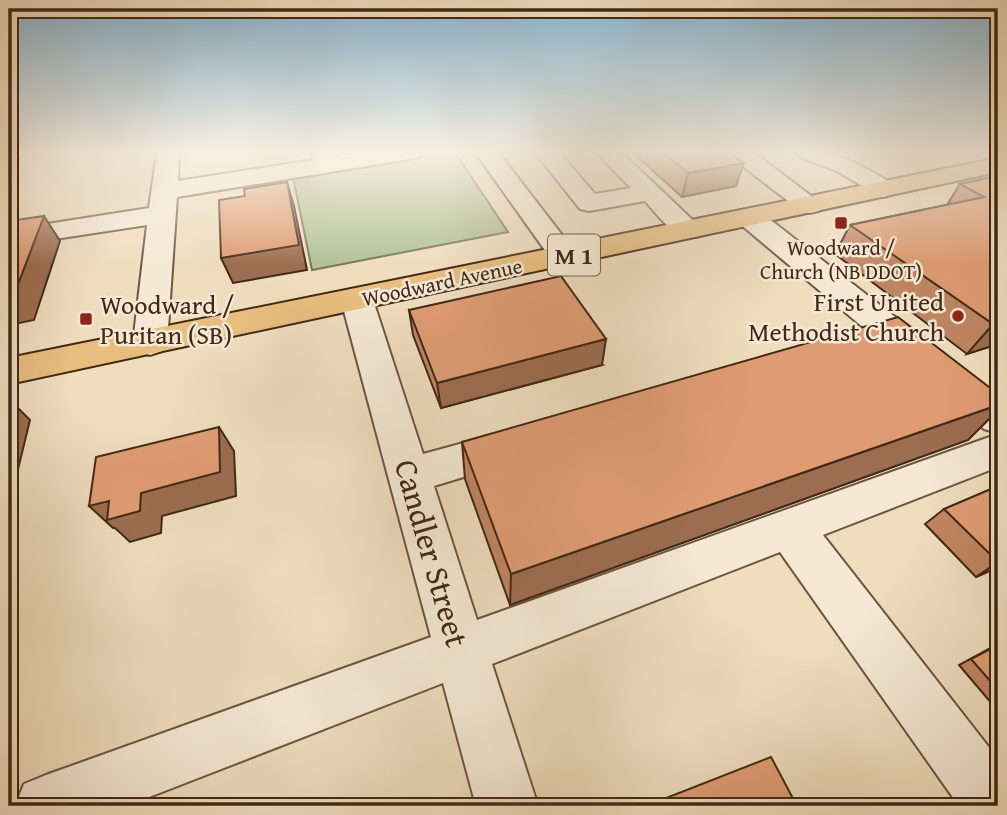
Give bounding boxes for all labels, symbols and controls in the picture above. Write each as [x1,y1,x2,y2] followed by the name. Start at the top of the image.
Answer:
[833,215,849,231] marker: Woodward / Church (NB DDOT)
[760,232,922,287] place label: Woodward / Church (NB DDOT)
[548,234,600,276] road number: M 1
[359,250,525,314] street label: Woodward Avenue
[748,282,944,351] place label: First United Methodist Church
[100,285,234,354] place label: Woodward / Puritan (SB)
[950,308,966,324] marker: First United Methodist Church
[78,311,94,327] marker: Woodward / Puritan (SB)
[383,454,481,652] street label: Candler Street

